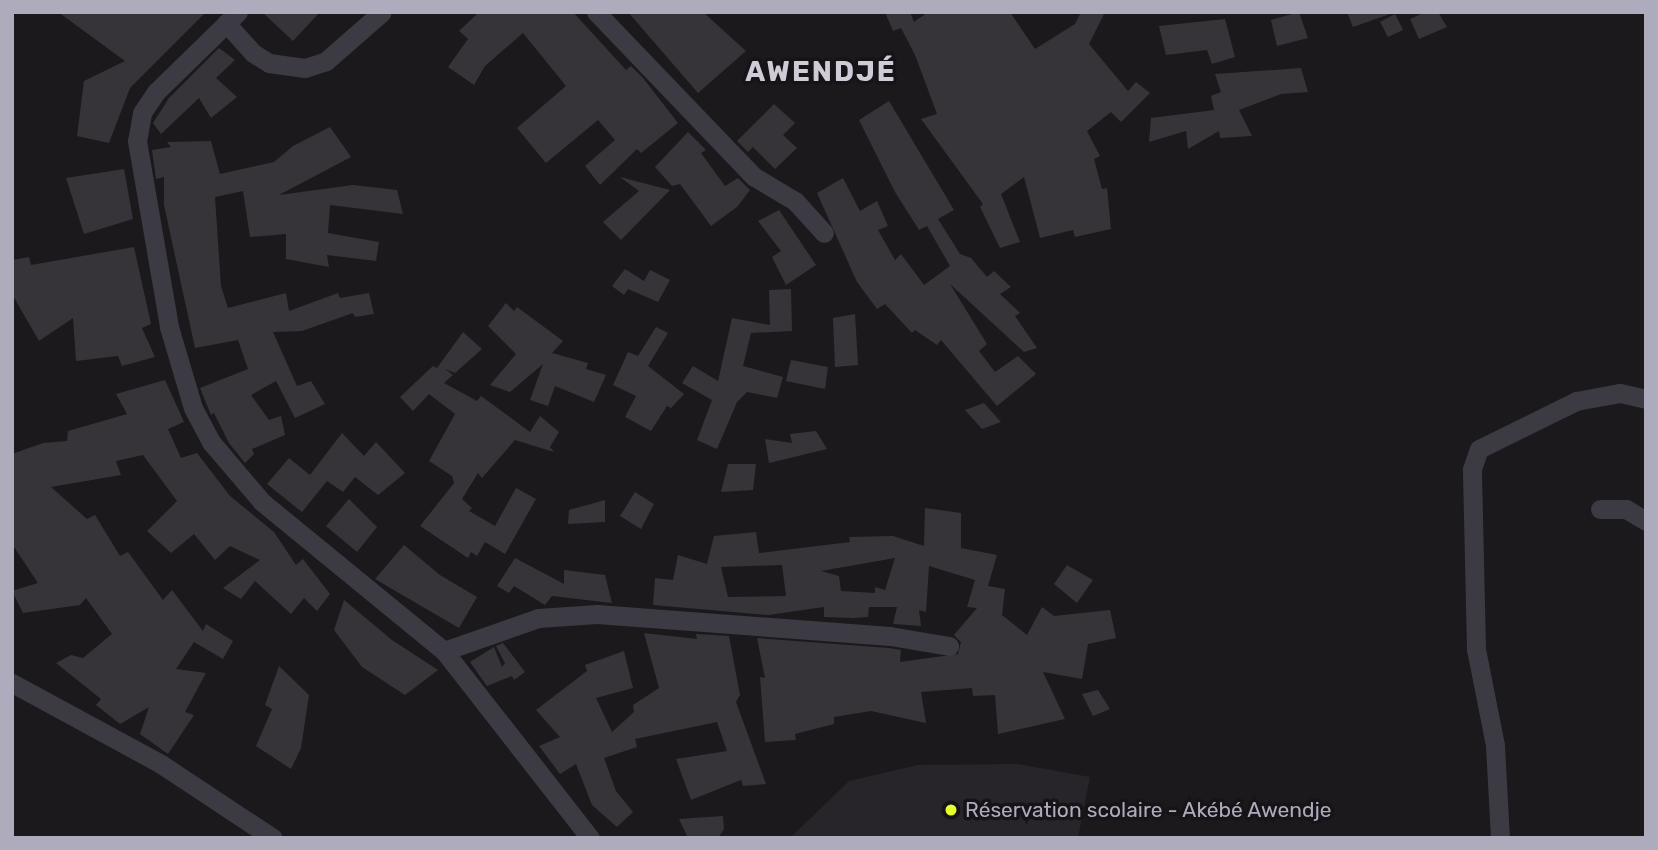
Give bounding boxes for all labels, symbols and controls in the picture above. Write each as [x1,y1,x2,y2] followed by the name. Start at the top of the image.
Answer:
[746,55,896,89] district label: AWENDJÉ
[965,797,1333,823] place label: Réservation scolaire - Akébé Awendje
[943,802,959,818] marker: Réservation scolaire - Akébé Awendje

